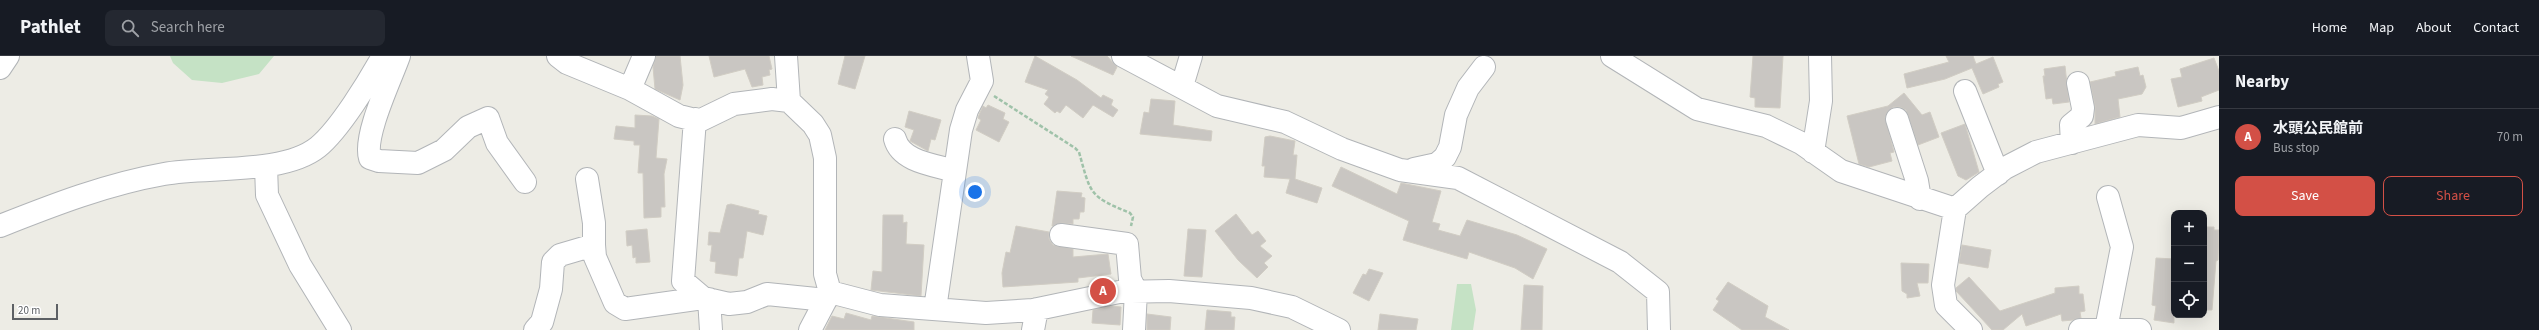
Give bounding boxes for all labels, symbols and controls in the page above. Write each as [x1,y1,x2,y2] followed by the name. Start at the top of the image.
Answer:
[105,10,385,46] search box
[20,14,81,41] text: Pathlet
[119,17,141,39] icon: search
[151,17,225,38] text: Search here
[2312,18,2347,38] text: Home
[2369,18,2394,38] text: Map
[2416,18,2451,38] text: About
[2473,18,2519,38] text: Contact
[2235,70,2289,94] text: Nearby
[2273,118,2363,139] text: 水頭公民館前
[2244,128,2252,146] text: A
[2497,128,2523,146] text: 70 m
[2273,139,2319,157] text: Bus stop
[2235,176,2375,216] button: Save
[2383,176,2523,216] button: Share
[965,182,985,202] your location
[2171,210,2207,318] map controls
[2171,210,2207,246] button: +
[2171,246,2207,282] button: −
[1090,276,1116,306] pin: A
[2171,282,2207,318] button: locate
[12,302,58,321] scale bar
[18,303,40,318] text: 20 m

